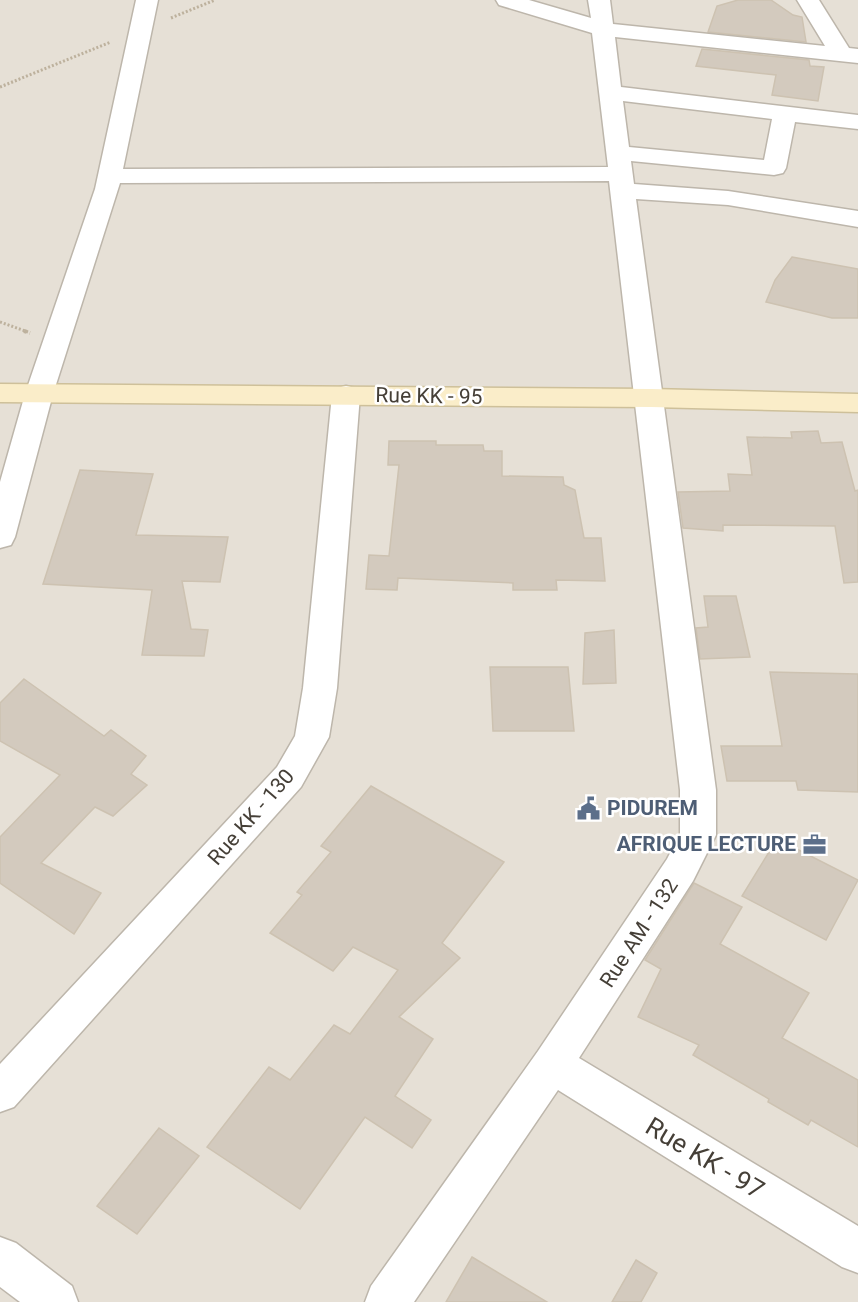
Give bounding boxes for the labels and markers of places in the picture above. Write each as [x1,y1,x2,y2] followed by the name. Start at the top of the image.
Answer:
[576,795,602,821] public building icon: PIDUREM
[607,796,698,820] place label: PIDUREM
[801,831,827,857] office icon: AFRIQUE LECTURE
[617,832,796,856] place label: AFRIQUE LECTURE

